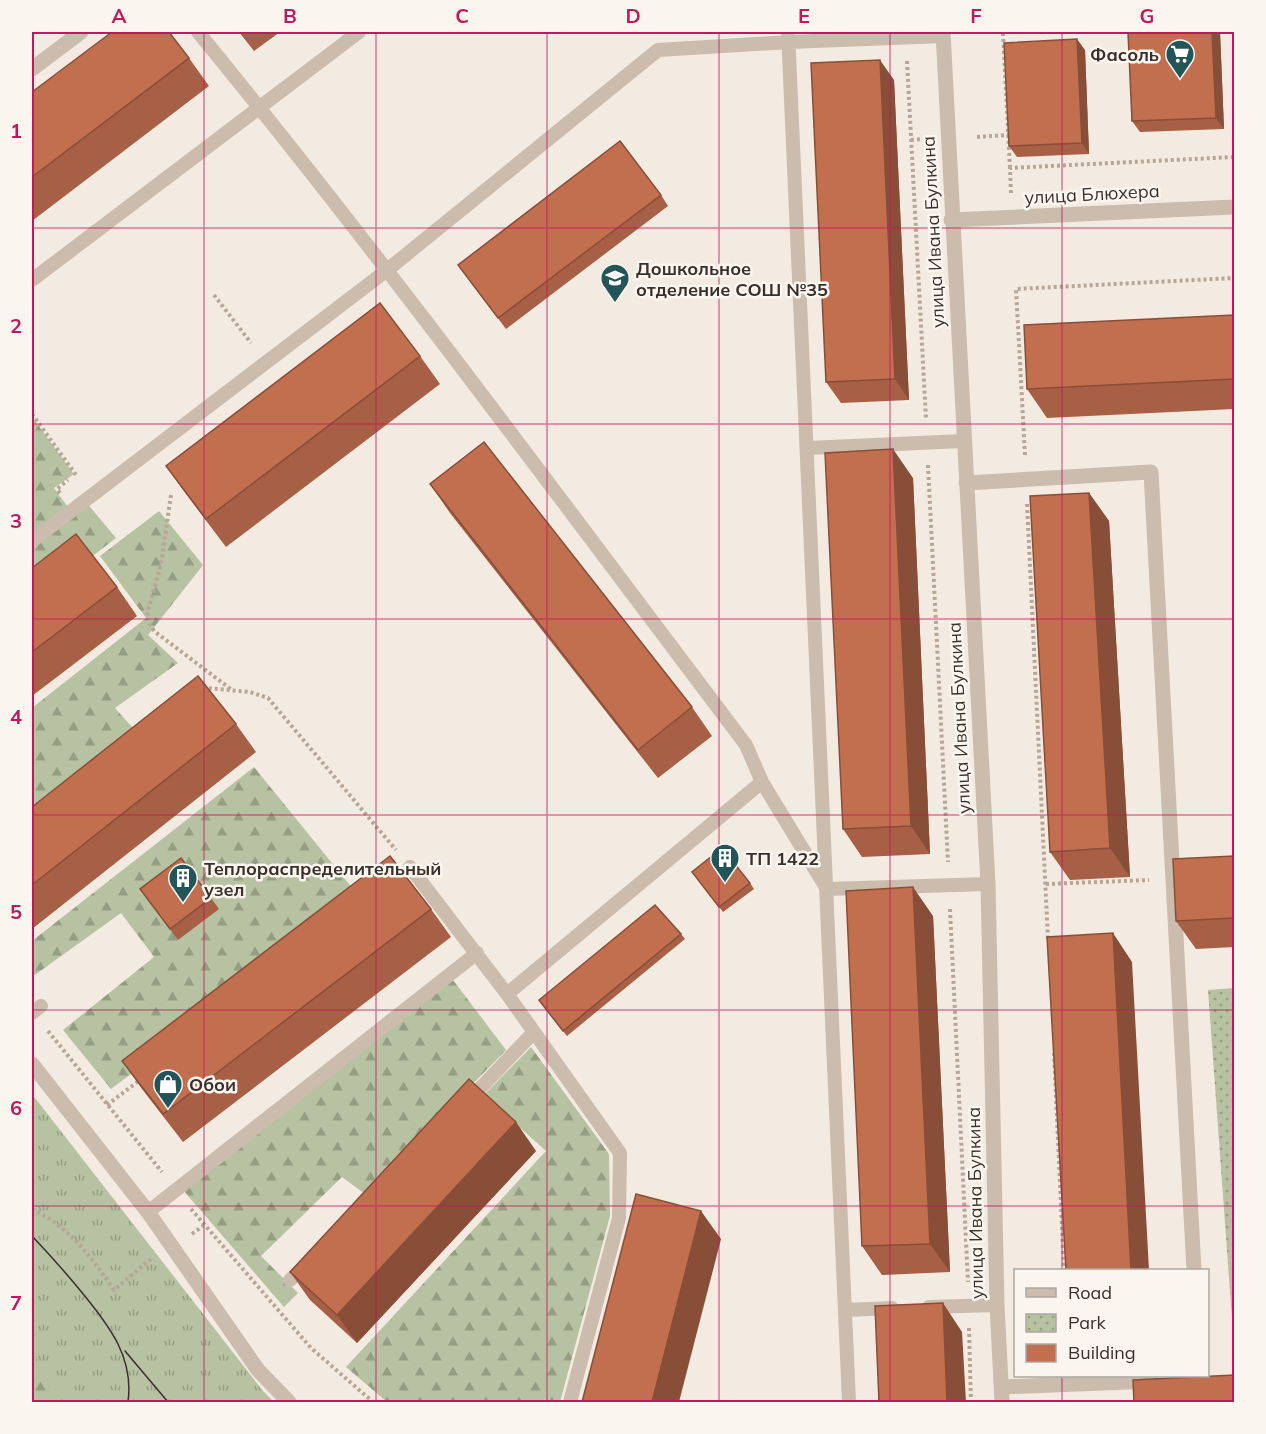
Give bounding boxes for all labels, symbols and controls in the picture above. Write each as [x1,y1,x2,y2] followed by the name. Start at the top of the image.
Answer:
[112,3,127,28] text: A
[283,3,297,28] text: B
[455,3,469,28] text: C
[625,3,641,28] text: D
[798,3,810,28] text: E
[970,3,982,28] text: F
[1140,3,1154,28] text: G
[1164,38,1196,80] supermarket icon: Фасоль
[1090,43,1159,66] place label: Фасоль
[10,118,22,143] text: 1
[916,135,950,329] street label: улица Ивана Булкина
[1024,179,1160,209] street label: улица Блюхера
[636,257,828,301] place label: Дошкольное отделение СОШ №35
[599,262,631,304] school or university icon: Дошкольное отделение СОШ №35
[10,313,22,338] text: 2
[10,508,22,533] text: 3
[942,621,976,815] street label: улица Ивана Булкина
[10,704,22,729] text: 4
[709,842,741,884] building icon: ТП 1422
[746,847,819,870] place label: ТП 1422
[204,857,441,901] place label: Теплораспределительный узел
[167,862,199,904] building icon: Теплораспределительный узел
[10,899,22,924] text: 5
[152,1068,184,1110] shop icon: Обои
[189,1073,236,1096] place label: Обои
[10,1095,22,1120] text: 6
[962,1107,988,1299] street label: улица Ивана Булкина
[1014,1269,1209,1377] legend
[1068,1281,1112,1304] text: Road
[10,1290,22,1315] text: 7
[1068,1311,1107,1334] text: Park
[1068,1341,1136,1364] text: Building

